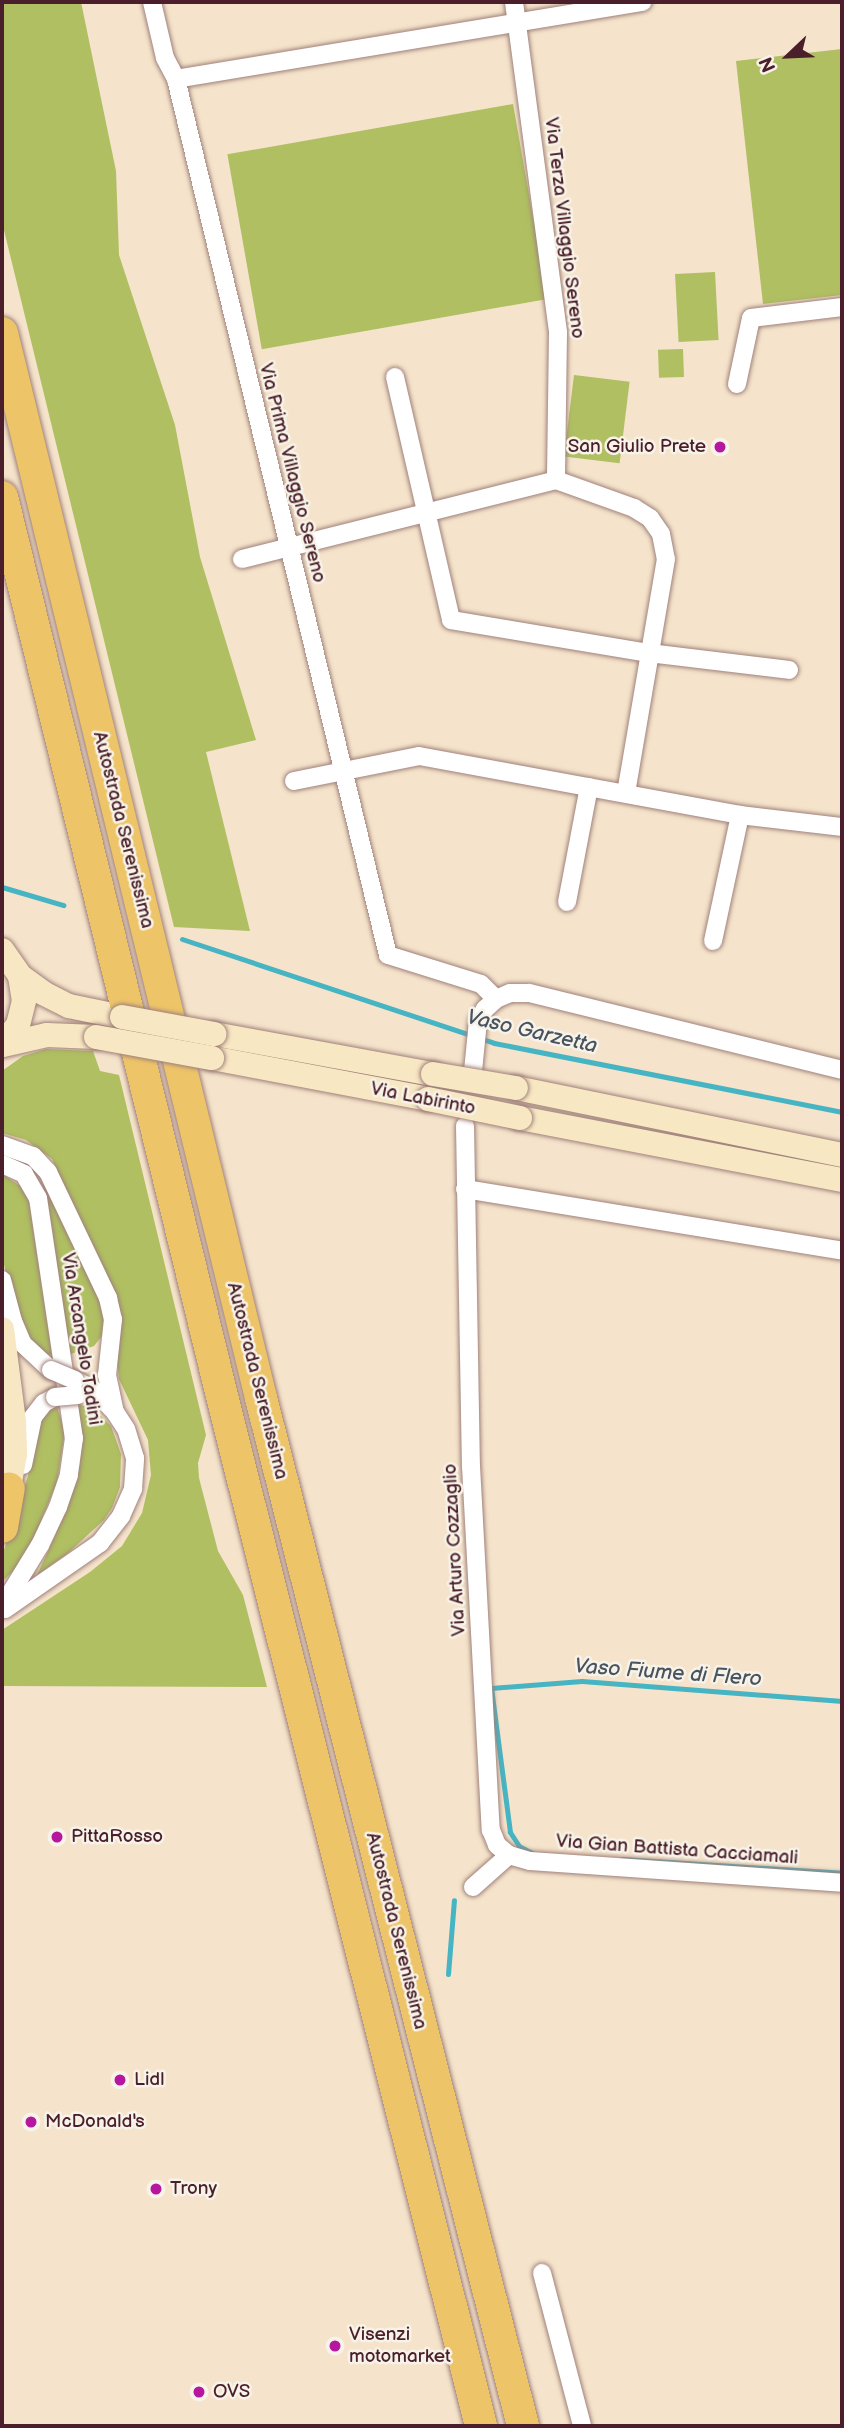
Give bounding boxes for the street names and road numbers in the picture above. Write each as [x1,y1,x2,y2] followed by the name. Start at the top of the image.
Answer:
[539,115,589,341] street label: Via Terza Villaggio Sereno
[254,360,330,586] street label: Via Prima Villaggio Sereno
[87,729,159,931] street label: Autostrada Serenissima
[369,1078,477,1120] street label: Via Labirinto
[56,1251,106,1427] street label: Via Arcangelo Tadini
[221,1280,293,1482] street label: Autostrada Serenissima
[439,1463,471,1637] street label: Via Arturo Cozzaglio
[360,1830,432,2032] street label: Autostrada Serenissima
[555,1830,799,1870] street label: Via Gian Battista Cacciamali

